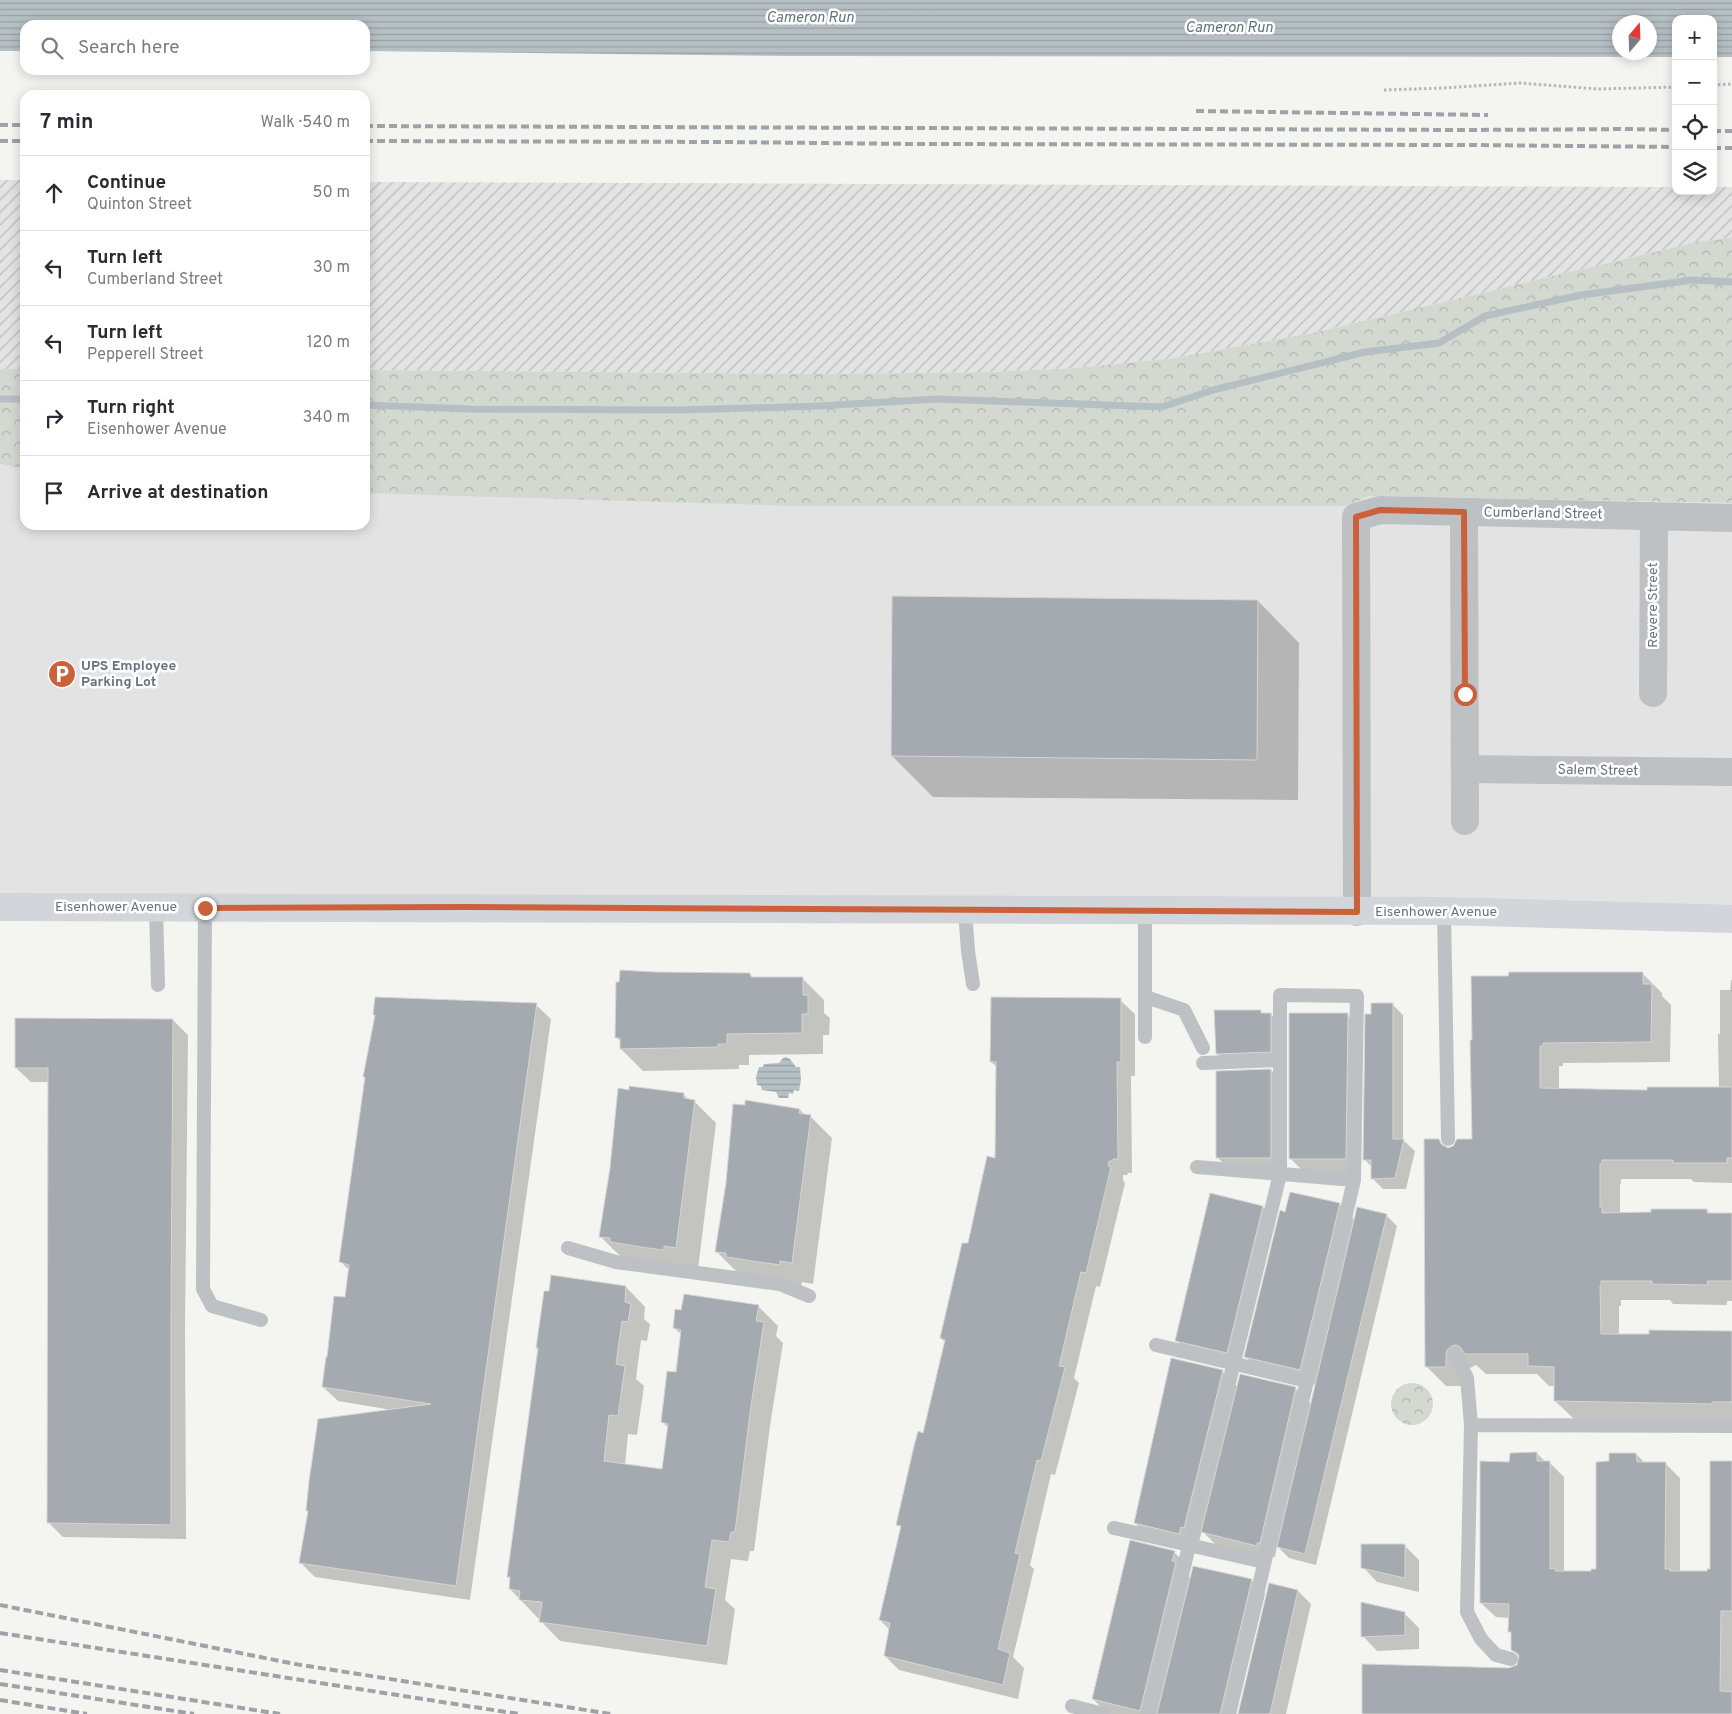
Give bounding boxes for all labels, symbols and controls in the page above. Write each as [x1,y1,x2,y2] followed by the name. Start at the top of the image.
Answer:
[766,9,854,28] water label: Cameron Run
[1612,15,1657,60] north arrow
[1672,15,1717,195] map controls
[1672,15,1717,60] button: +
[1185,19,1273,38] water label: Cameron Run
[20,20,370,75] search box
[38,34,66,62] icon: search
[78,36,180,60] text: Search here
[1672,60,1717,105] button: −
[1672,105,1717,150] button: locate
[40,109,93,136] text: 7 min
[261,113,350,133] text: Walk · 540 m
[1672,150,1717,195] button: layers
[87,171,166,195] text: Continue
[40,179,68,207] icon: ahead
[313,183,350,203] text: 50 m
[87,195,192,215] text: Quinton Street
[87,246,163,270] text: Turn left
[40,254,68,282] icon: left
[313,258,350,278] text: 30 m
[87,270,223,290] text: Cumberland Street
[87,321,163,345] text: Turn left
[40,329,68,357] icon: left
[307,333,350,353] text: 120 m
[87,345,204,365] text: Pepperell Street
[87,396,175,420] text: Turn right
[40,404,68,432] icon: right
[303,408,350,428] text: 340 m
[87,420,227,440] text: Eisenhower Avenue
[40,479,68,507] icon: arrive
[87,481,268,505] text: Arrive at destination
[1483,504,1603,524] street label: Cumberland Street
[1645,562,1662,648] street label: Revere Street
[81,658,176,691] place label: UPS Employee Parking Lot
[47,659,77,689] parking icon: UPS Employee Parking Lot
[1454,683,1477,706] route start
[1557,762,1639,780] street label: Salem Street
[194,897,217,920] route end
[55,899,177,916] street label: Eisenhower Avenue
[1375,904,1497,921] street label: Eisenhower Avenue

